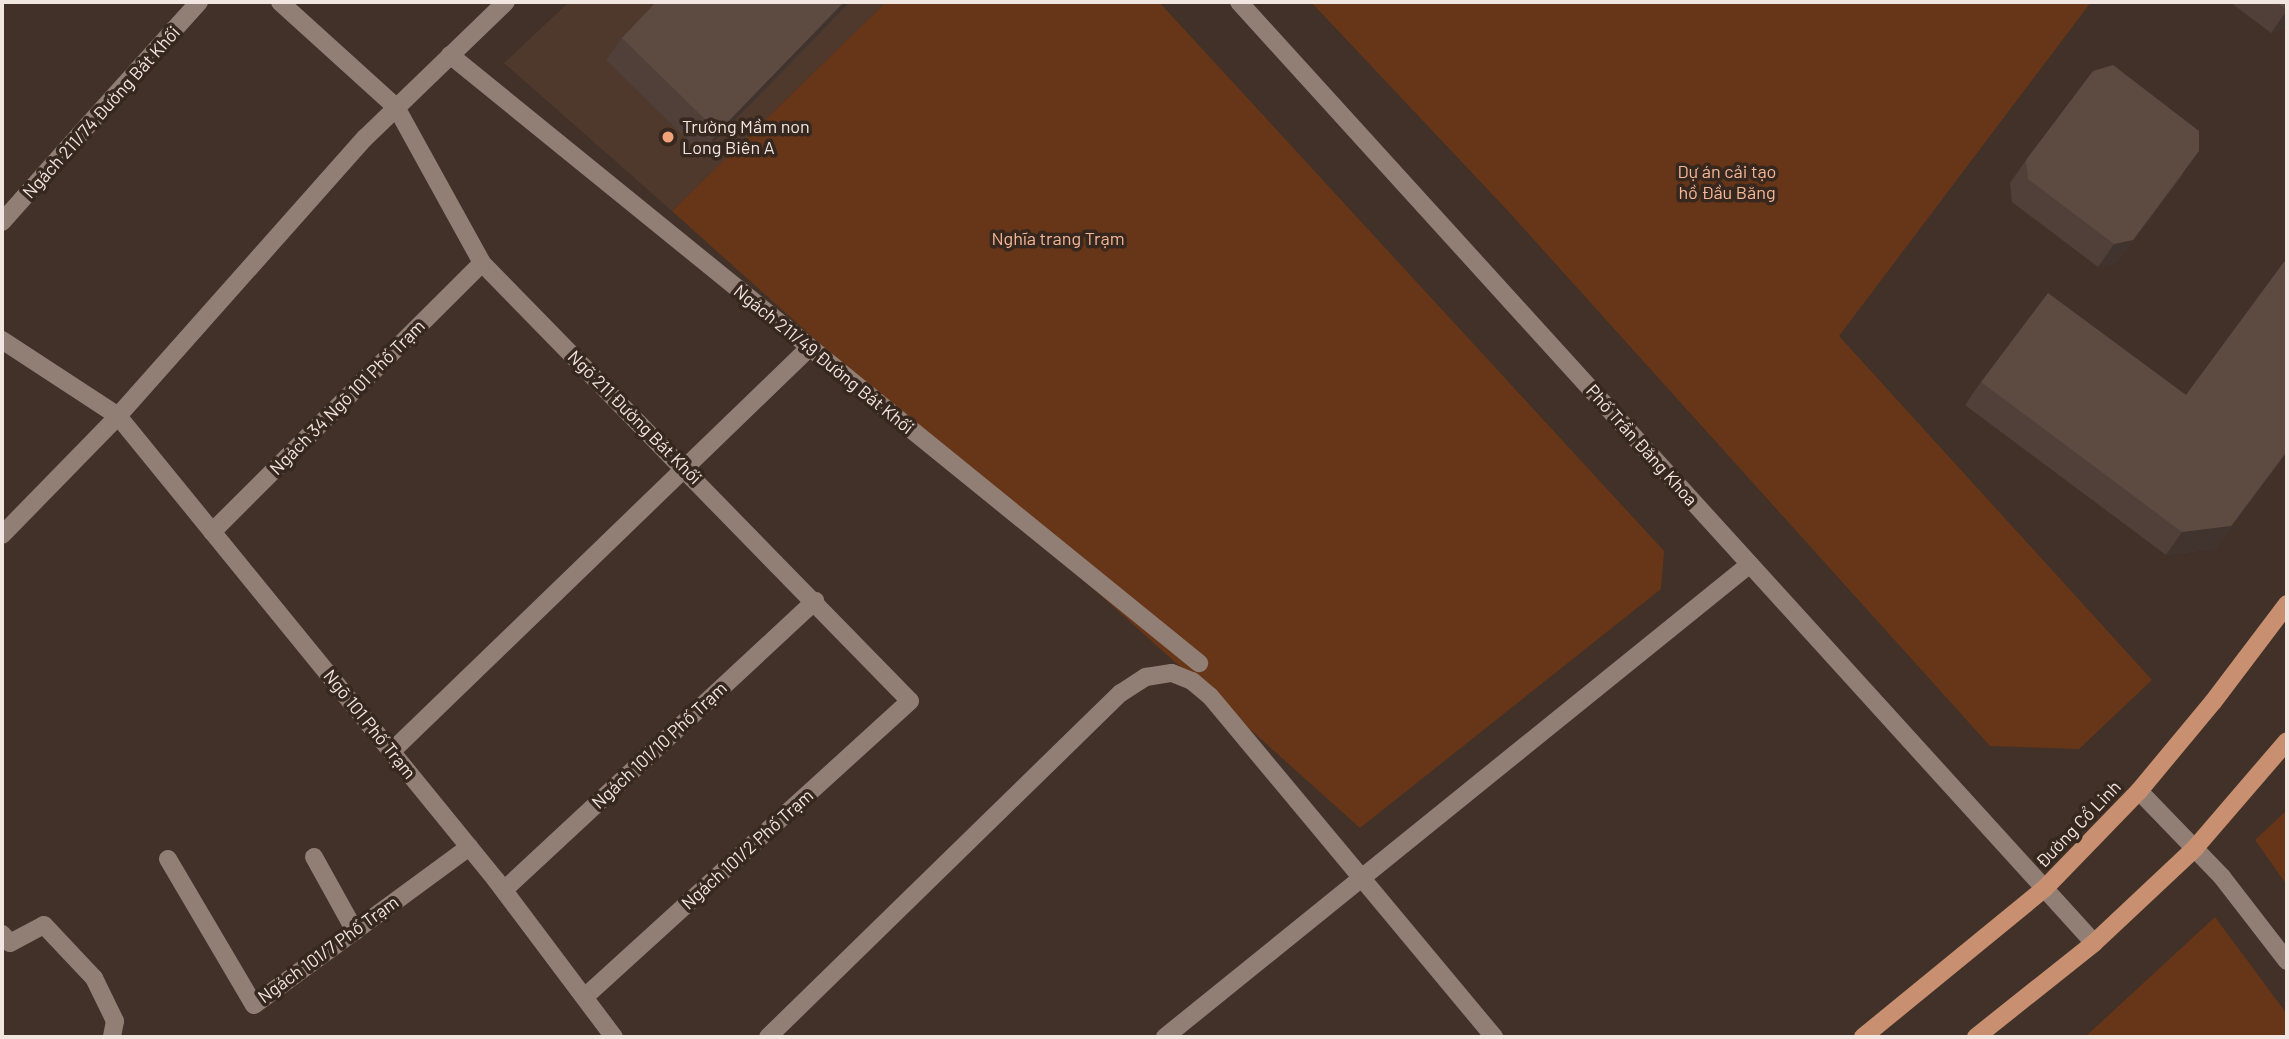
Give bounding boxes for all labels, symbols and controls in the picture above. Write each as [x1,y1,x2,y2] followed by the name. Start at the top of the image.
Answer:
[18,21,184,203] street label: Ngách 211/74 Đường Bát Khối
[682,116,810,158] place label: Trường Mầm non Long Biên A
[660,129,676,145] marker: Trường Mầm non Long Biên A
[1678,161,1776,204] park label: Dự án cải tạo hồ Đầu Băng
[991,227,1125,249] park label: Nghĩa trang Trạm
[730,280,918,438] street label: Ngách 211/49 Đường Bát Khối
[265,315,429,479] street label: Ngách 34 Ngõ 101 Phố Trạm
[564,346,706,488] street label: Ngõ 211 Đường Bát Khối
[1582,380,1702,510] street label: Phố Trần Đăng Khoa
[319,665,421,783] street label: Ngõ 101 Phố Trạm
[587,677,731,813] street label: Ngách 101/10 Phố Trạm
[2031,776,2125,872] street label: Đường Cổ Linh
[677,784,817,914] street label: Ngách 101/2 Phố Trạm
[254,891,402,1007] street label: Ngách 101/7 Phố Trạm

